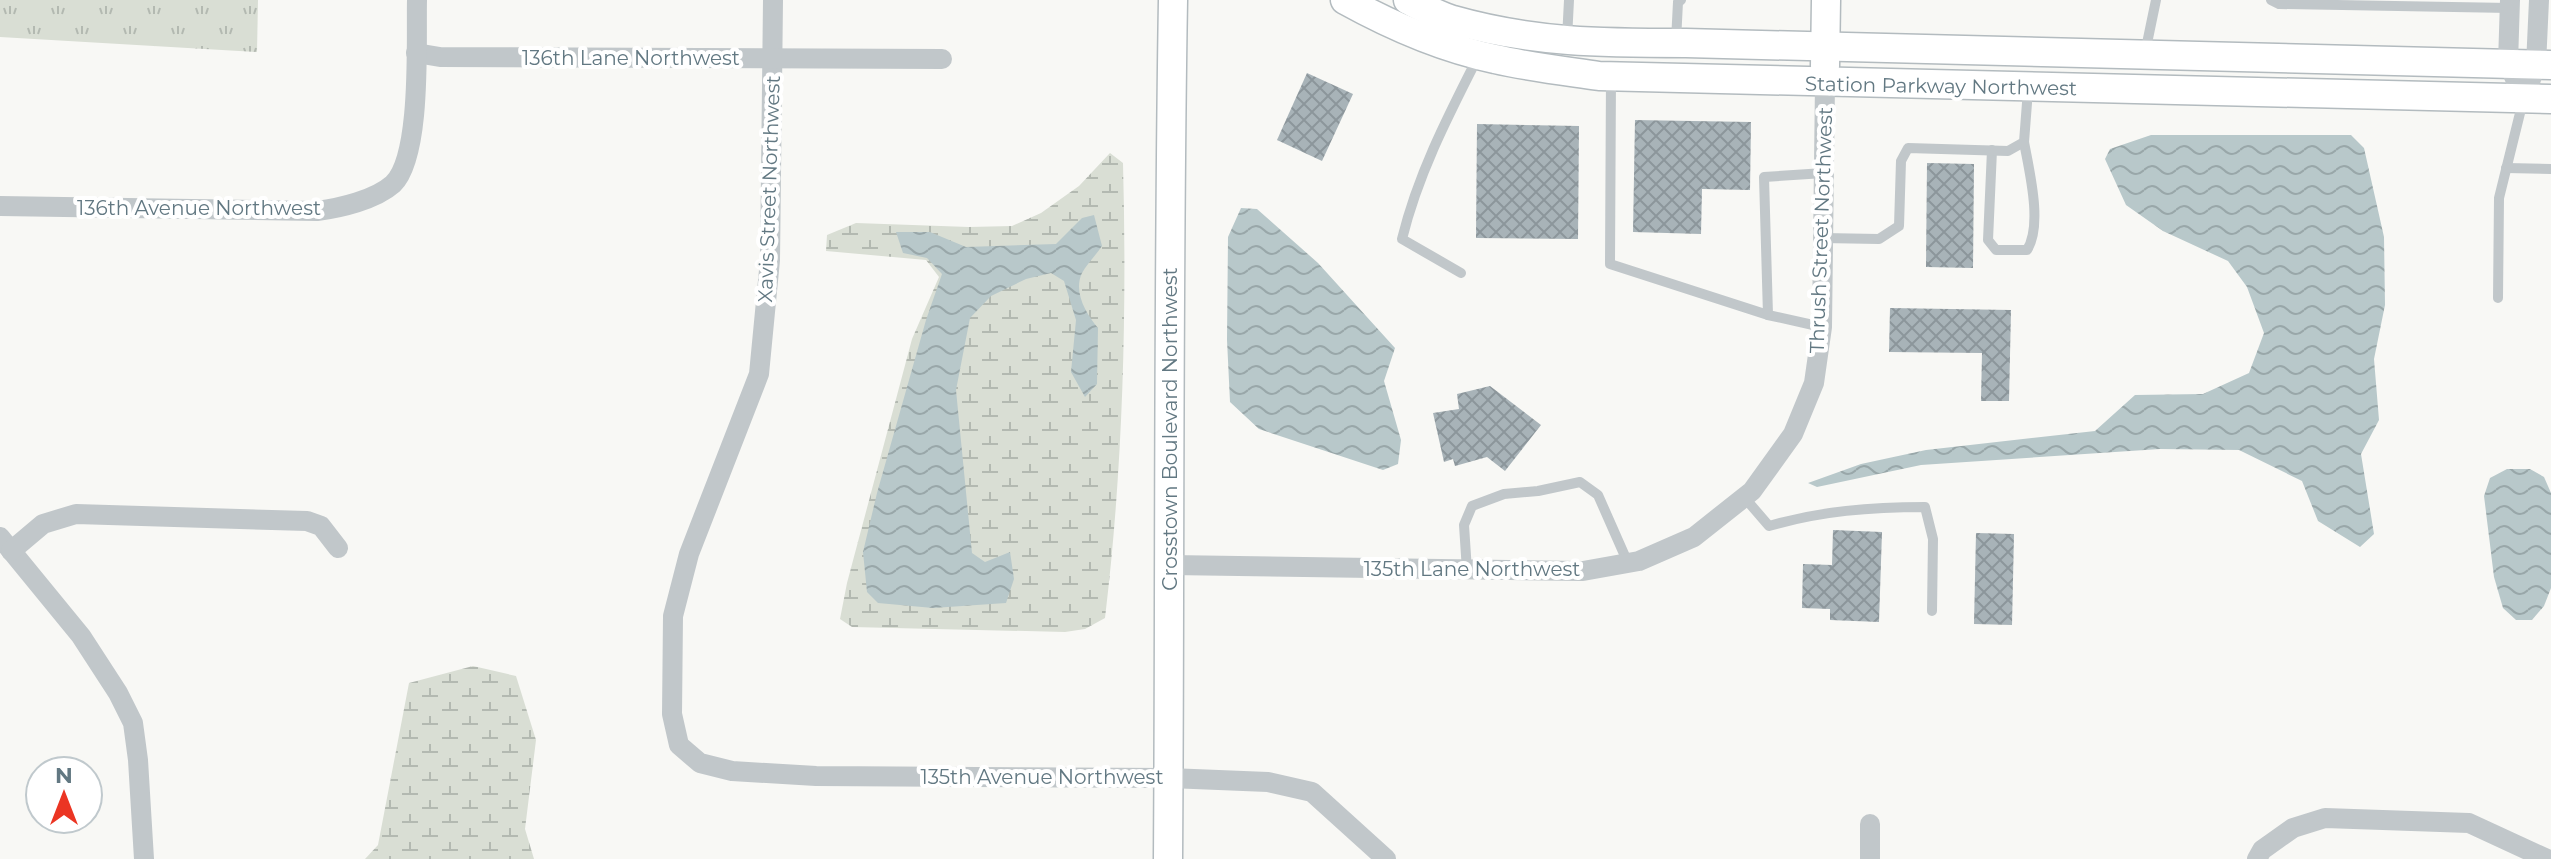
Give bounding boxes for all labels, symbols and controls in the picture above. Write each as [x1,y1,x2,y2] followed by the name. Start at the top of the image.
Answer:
[522,46,740,70] street label: 136th Lane Northwest
[1805,72,2077,100] street label: Station Parkway Northwest
[753,75,785,303] street label: Xavis Street Northwest
[1805,106,1837,354] street label: Thrush Street Northwest
[77,196,321,220] street label: 136th Avenue Northwest
[1158,267,1182,591] street label: Crosstown Boulevard Northwest
[1364,557,1580,581] street label: 135th Lane Northwest
[24,755,104,835] north arrow
[55,762,73,789] text: N
[920,765,1164,789] street label: 135th Avenue Northwest

